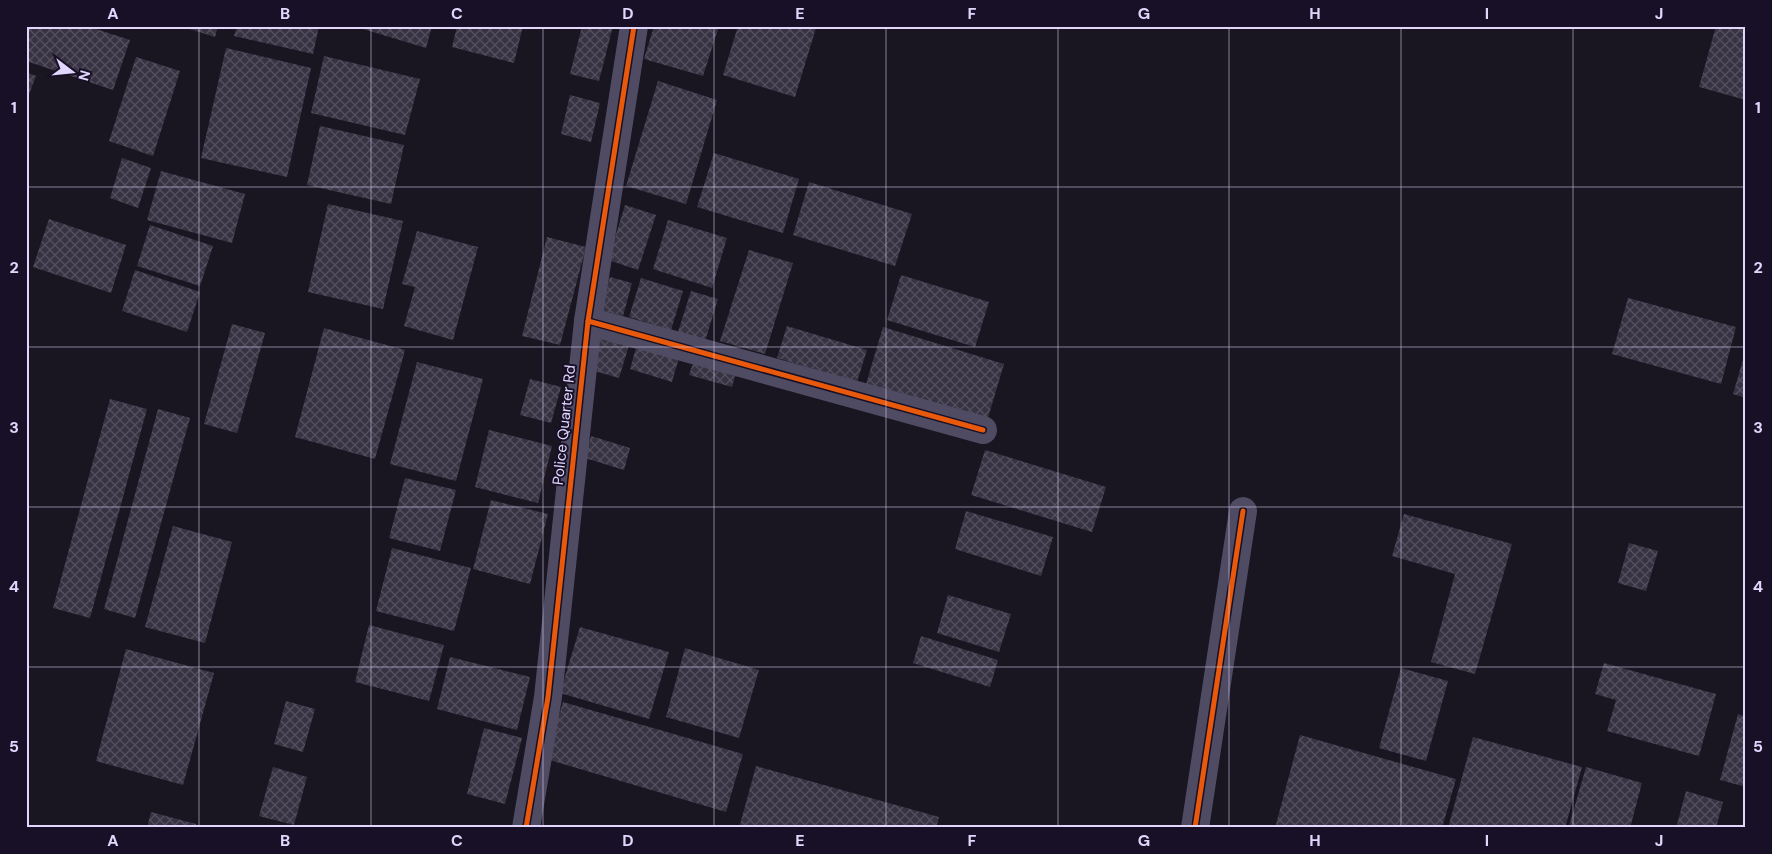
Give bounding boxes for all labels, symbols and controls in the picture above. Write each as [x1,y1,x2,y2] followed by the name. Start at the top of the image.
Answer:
[107,3,119,24] text: A
[280,3,290,24] text: B
[451,3,463,24] text: C
[622,3,634,24] text: D
[795,3,805,24] text: E
[968,3,977,24] text: F
[1138,3,1150,24] text: G
[1309,3,1321,24] text: H
[1485,3,1489,24] text: I
[1655,3,1663,24] text: J
[48,48,98,98] north arrow
[74,68,95,83] text: N
[11,97,17,118] text: 1
[1755,97,1761,118] text: 1
[9,257,19,278] text: 2
[1753,257,1763,278] text: 2
[548,364,580,486] street label: Police Quarter Rd
[9,417,19,438] text: 3
[1753,417,1763,438] text: 3
[9,576,19,597] text: 4
[1753,576,1763,597] text: 4
[9,736,19,757] text: 5
[1753,736,1763,757] text: 5
[107,830,119,851] text: A
[280,830,290,851] text: B
[451,830,463,851] text: C
[622,830,634,851] text: D
[795,830,805,851] text: E
[968,830,977,851] text: F
[1138,830,1150,851] text: G
[1309,830,1321,851] text: H
[1485,830,1489,851] text: I
[1655,830,1663,851] text: J

